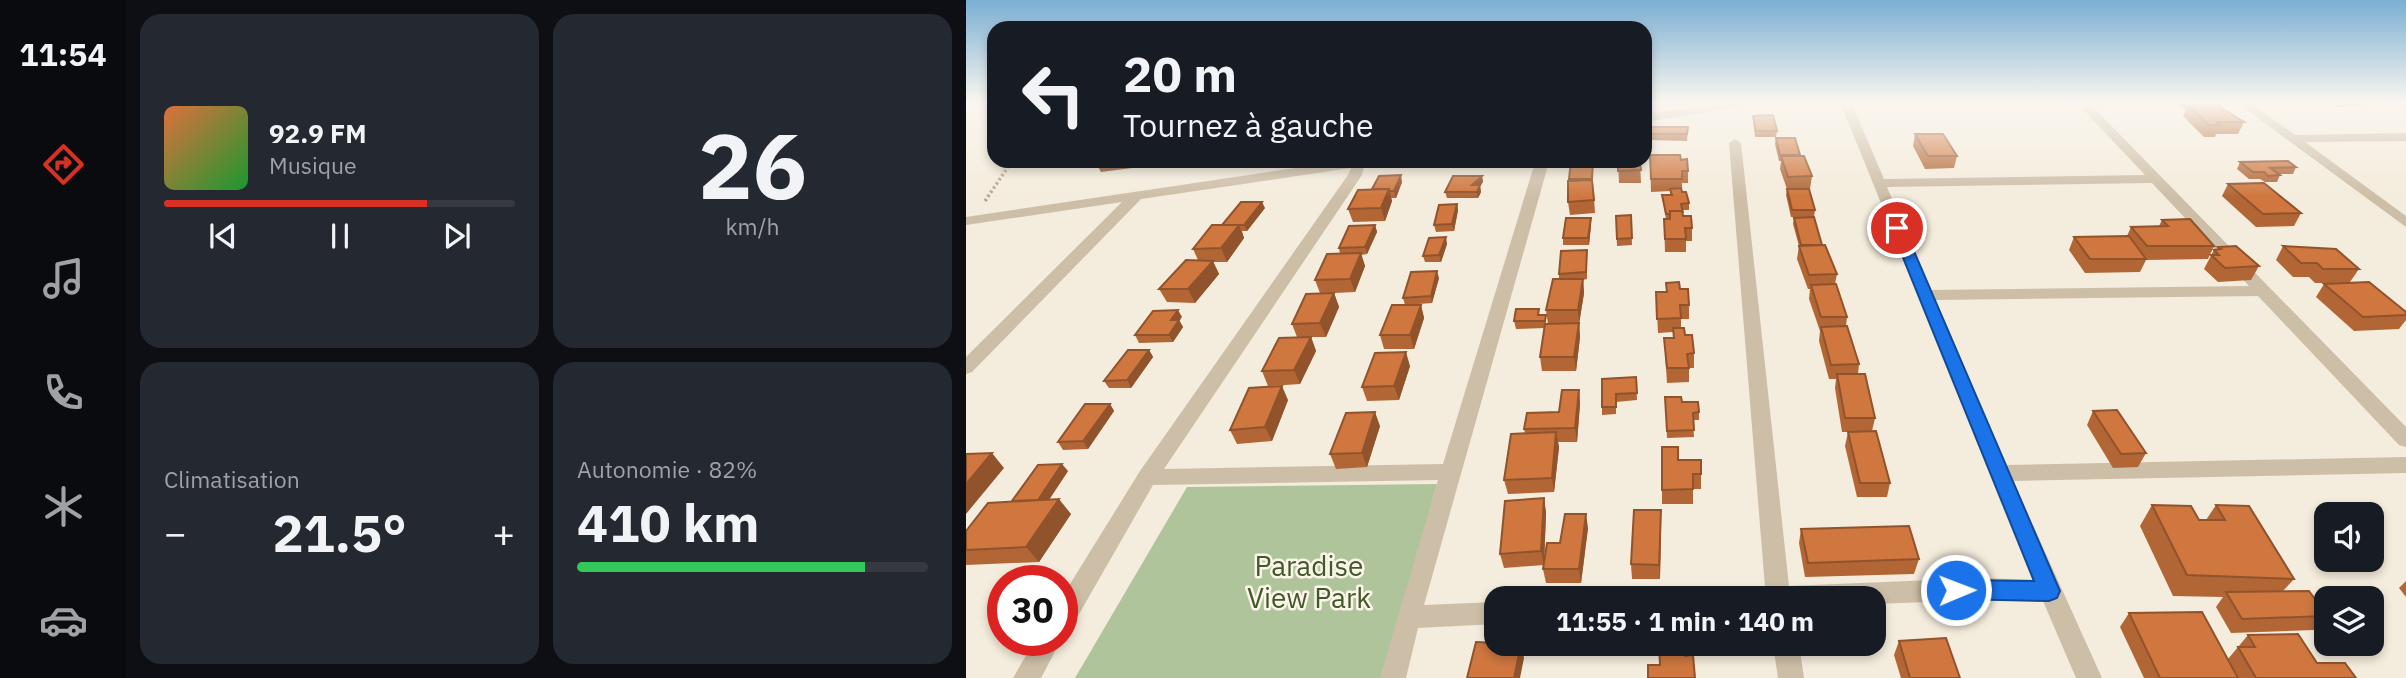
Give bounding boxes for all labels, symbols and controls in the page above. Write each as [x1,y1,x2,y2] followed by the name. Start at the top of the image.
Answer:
[19,33,107,75] text: 11:54
[1123,42,1237,105] text: 20 m
[1008,49,1099,140] icon: left
[1123,104,1374,146] text: Tournez à gauche
[698,106,807,224] text: 26
[269,116,367,150] text: 92.9 FM
[39,140,88,189] icon: directions
[269,150,357,180] text: Musique
[1867,198,1927,258] pin
[1878,209,1916,247] icon: arrive
[725,211,780,241] text: km/h
[204,217,242,255] icon: previous
[321,217,359,255] icon: pause
[438,217,476,255] icon: next
[39,254,88,303] icon: music
[39,368,88,417] icon: phone
[577,454,757,484] text: Autonomie · 82%
[164,464,300,494] text: Climatisation
[39,482,88,531] icon: climate
[577,489,759,556] text: 410 km
[272,499,407,566] text: 21.5°
[2314,502,2384,656] map controls
[2314,502,2384,572] button: sound
[164,508,187,557] text: −
[492,508,515,557] text: +
[1247,547,1371,616] park label: Paradise View Park
[1919,553,1993,627] position arrow
[987,565,1078,656] speed limit sign: 30
[2314,586,2384,656] button: layers
[39,596,88,645] icon: car
[1556,604,1814,638] text: 11:55 · 1 min · 140 m

